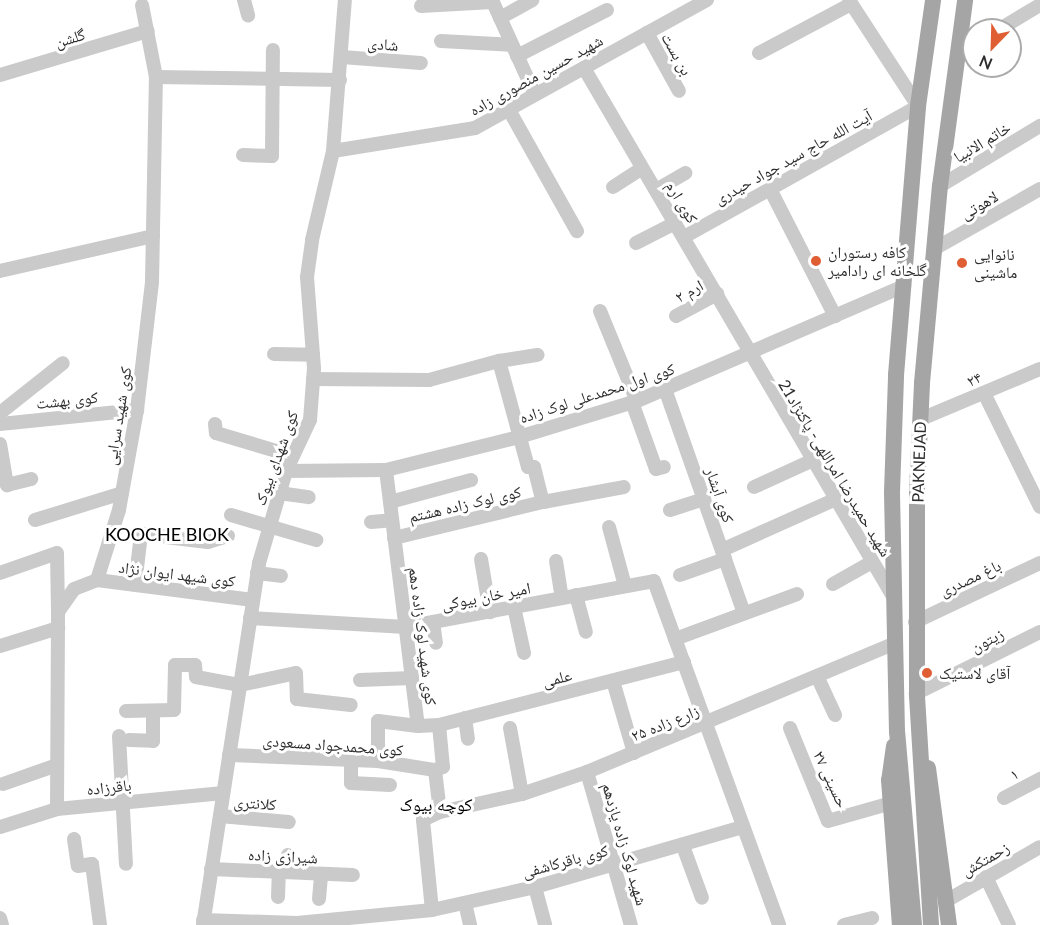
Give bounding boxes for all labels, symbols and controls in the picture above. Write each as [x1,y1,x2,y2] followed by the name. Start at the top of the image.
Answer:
[962,18,1022,78] north arrow
[53,24,87,52] street label: گلشن
[657,29,697,79] street label: بن بست
[466,30,606,120] street label: شهید حسین منصوری زاده
[367,33,399,55] street label: شادی
[976,52,995,74] text: N
[711,106,875,208] street label: آیت الله حاج سید جواد حیدری
[950,117,1014,167] street label: خاتم الانبیا
[662,177,702,227] street label: کوی ارم
[957,187,1001,223] street label: لاهوتی
[828,242,927,280] place label: کافه رستوران گلخانه ای رادامیر
[974,244,1017,282] place label: نانوایی ماشینی
[809,254,823,268] marker: کافه رستوران گلخانه ای رادامیر
[955,256,969,270] marker: نانوایی ماشینی
[672,276,706,306] street label: ارم ۲
[517,359,677,427] street label: کوی اول محمدعلی لوک زاده
[101,365,135,467] street label: کوی شهید سرایی
[964,367,984,391] street label: ۲۴
[774,376,896,560] street label: شهید حمیدرضا امراللهی- پاکنژاد21
[35,387,99,413] street label: کوی بهشت
[250,408,302,508] street label: کوی شهدای بیوک
[908,421,930,503] street label: PAKNEJAD
[702,465,738,525] street label: کوی آبشار
[407,482,523,526] street label: کوی لوک زاده هشتم
[97,523,237,545] district label: KOOCHE BIOK
[936,555,1004,601] street label: باغ مصدری
[118,557,236,591] street label: کوی شیهد ایوان نژاد
[405,566,441,706] street label: کوی شهید لوک زاده دهم
[440,578,532,614] street label: امیر خان بیوکی
[967,624,1007,656] street label: زیتون
[939,663,1010,683] place label: آقای لاستیک
[540,665,574,691] street label: علمی
[920,666,934,680] marker: آقای لاستیک
[628,701,702,745] street label: زارع زاده ۲۵
[262,731,404,759] street label: کوی محمدجواد مسعودی
[809,747,853,811] street label: حسینی ۲۷
[1006,764,1022,784] street label: ۱
[86,775,132,799] street label: باقرزاده
[598,780,652,908] street label: شهید لوک زاده یازدهم
[233,792,277,814] street label: کلانتری
[400,793,472,815] district label: کوچه بیوک
[958,838,1012,880] street label: زحمتکش
[520,840,610,882] street label: کوی باقرکاشفی
[248,845,318,867] street label: شیرازی زاده

